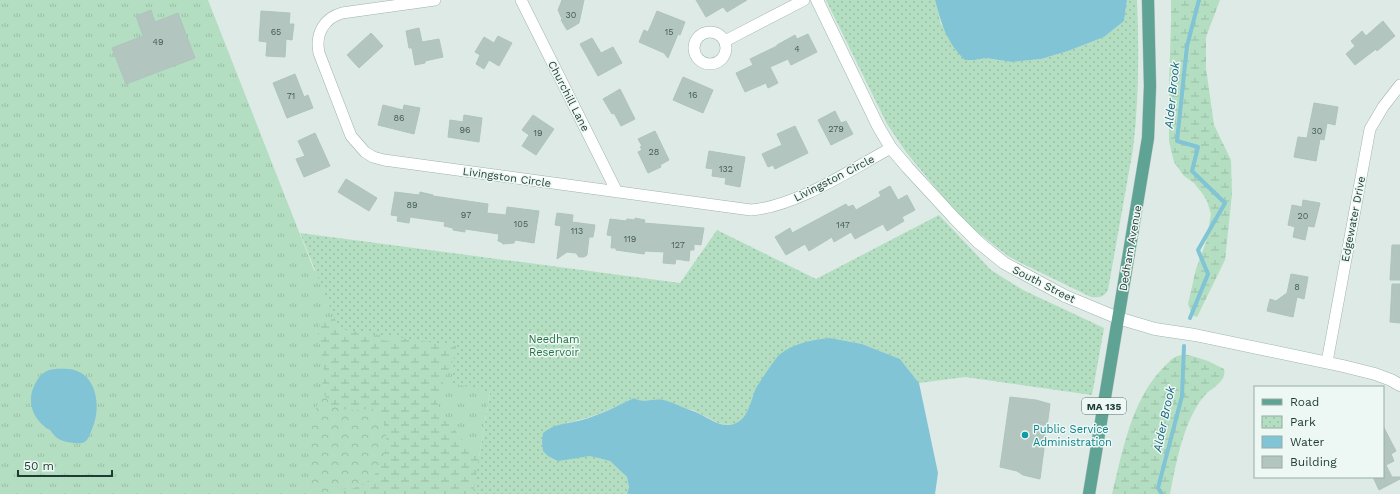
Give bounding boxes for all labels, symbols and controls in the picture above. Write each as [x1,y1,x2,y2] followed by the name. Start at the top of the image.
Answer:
[566,10,577,20] house number: 30
[271,27,281,37] house number: 65
[665,27,673,37] house number: 15
[152,37,164,47] house number: 49
[794,44,800,54] house number: 4
[545,59,592,134] street label: Churchill Lane
[1161,61,1183,130] water label: Alder Brook
[689,90,697,100] house number: 16
[287,91,295,101] house number: 71
[393,113,405,123] house number: 86
[828,124,844,134] house number: 279
[459,125,471,135] house number: 96
[1312,126,1323,136] house number: 30
[533,128,543,138] house number: 19
[649,147,659,157] house number: 28
[792,152,877,204] street label: Livingston Circle
[719,164,733,174] house number: 132
[462,165,552,190] street label: Livingston Circle
[1339,175,1368,263] street label: Edgewater Drive
[406,200,418,210] house number: 89
[1117,204,1144,292] street label: Dedham Avenue
[461,210,471,220] house number: 97
[1298,211,1309,221] house number: 20
[514,219,528,229] house number: 105
[836,220,850,230] house number: 147
[571,226,583,236] house number: 113
[624,234,636,244] house number: 119
[671,240,685,250] house number: 127
[1010,263,1078,306] street label: South Street
[1294,282,1300,292] house number: 8
[528,333,580,359] park label: Needham Reservoir
[1150,384,1178,454] water label: Alder Brook
[1254,386,1384,478] legend
[1290,395,1319,409] text: Road
[1082,398,1126,414] road number: MA 135
[1290,415,1316,429] text: Park
[1033,423,1112,449] place label: Public Service Administration
[1020,430,1030,440] marker: Public Service Administration
[1290,435,1325,449] text: Water
[18,452,112,478] scale bar
[1290,455,1337,469] text: Building
[24,459,54,473] text: 50 m

